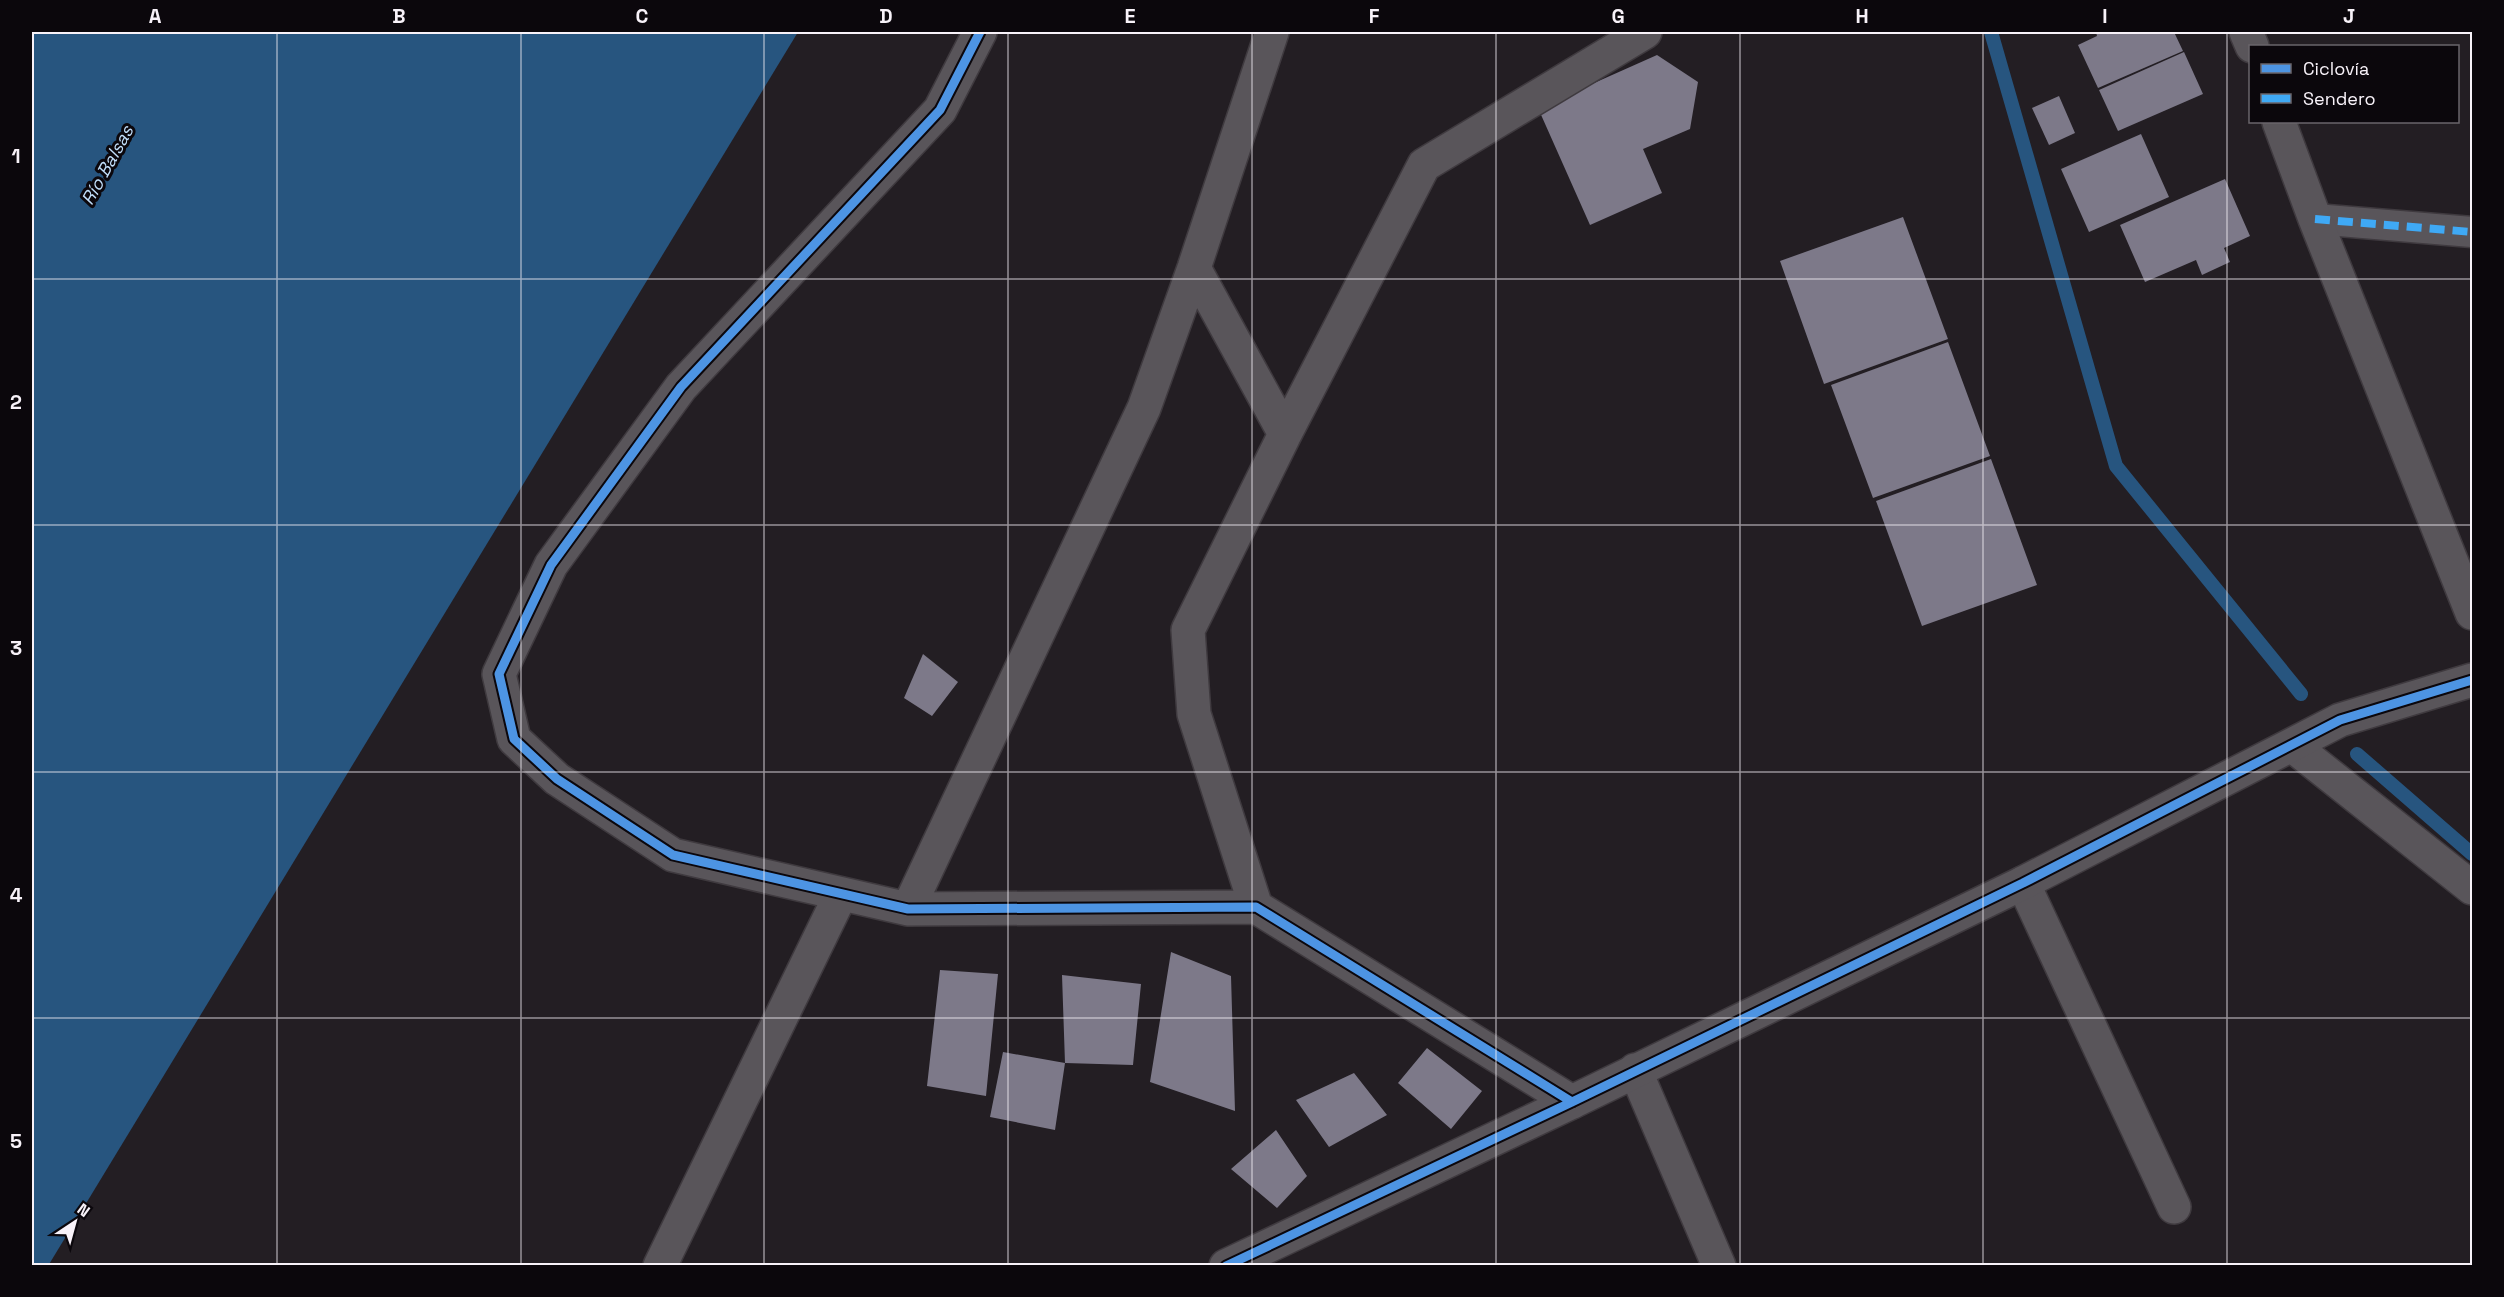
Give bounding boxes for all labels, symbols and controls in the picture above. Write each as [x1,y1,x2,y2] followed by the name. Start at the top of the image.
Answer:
[149,3,162,29] text: A
[392,3,406,29] text: B
[636,3,649,29] text: C
[879,3,893,29] text: D
[1124,3,1136,29] text: E
[1369,3,1380,29] text: F
[1611,3,1625,29] text: G
[1855,3,1869,29] text: H
[2102,3,2108,29] text: I
[2343,3,2355,29] text: J
[2249,45,2459,123] legend
[2303,57,2369,80] text: Ciclovía
[2303,87,2376,110] text: Sendero
[76,121,138,209] water label: Río Balsas
[11,143,21,169] text: 1
[10,389,22,415] text: 2
[10,635,22,661] text: 3
[10,882,23,908] text: 4
[10,1128,22,1154] text: 5
[45,1192,105,1252] north arrow
[73,1199,94,1222] text: N

